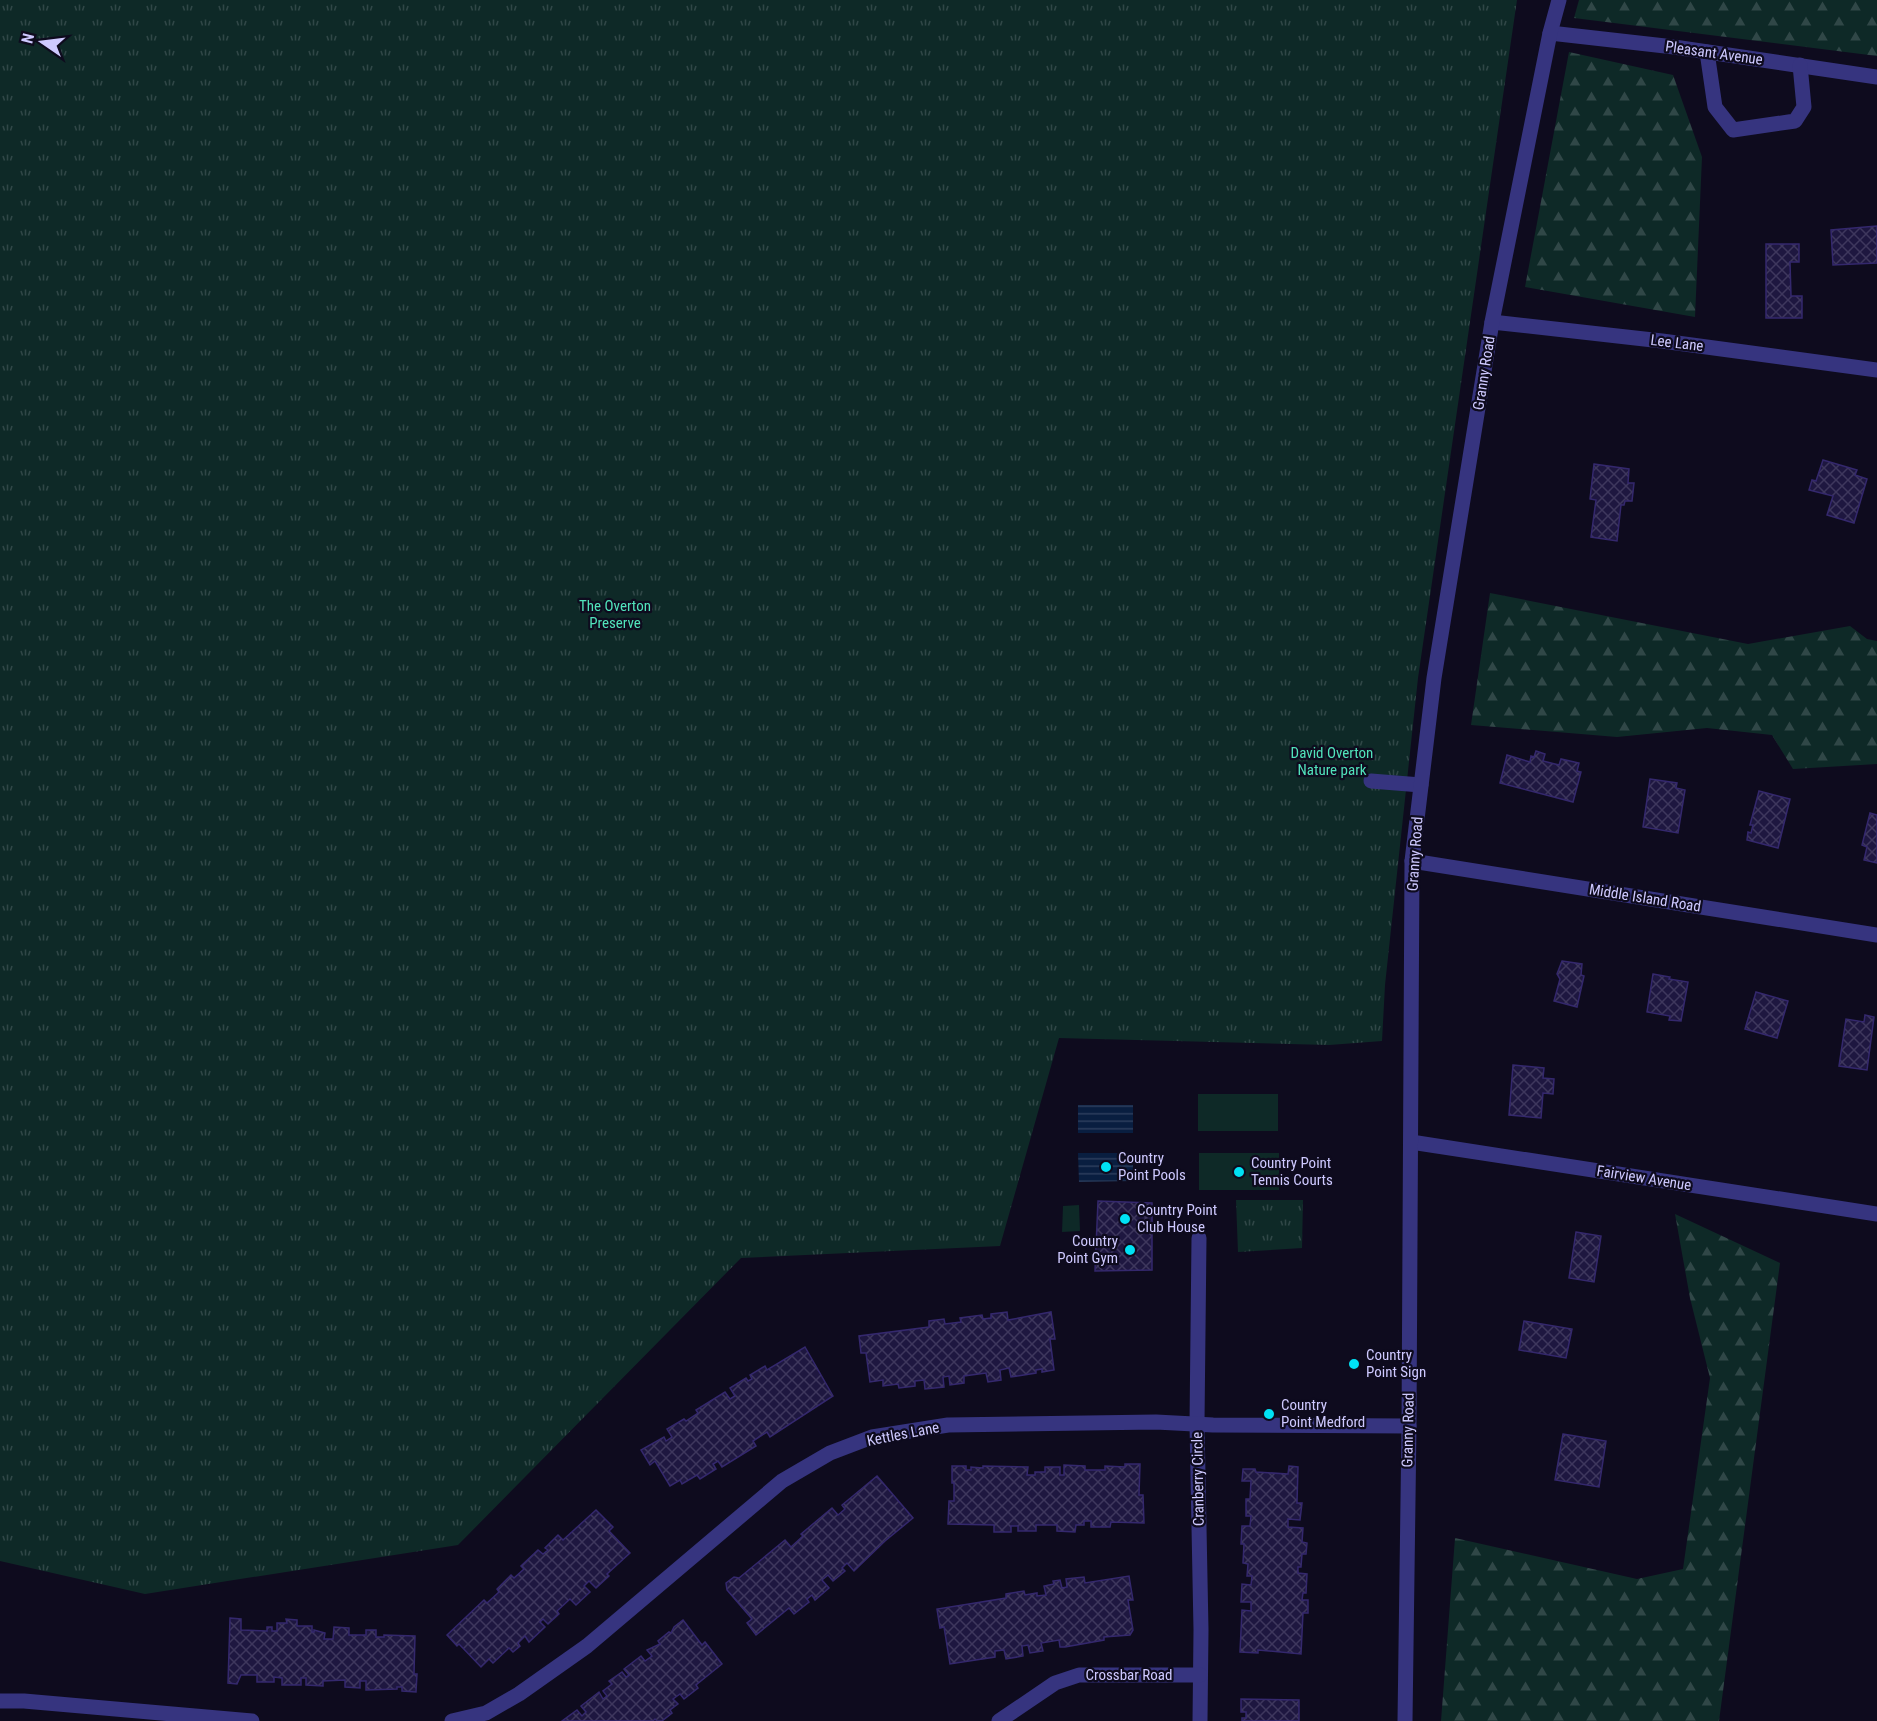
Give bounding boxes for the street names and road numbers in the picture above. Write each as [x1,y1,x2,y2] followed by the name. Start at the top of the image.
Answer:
[1664,37,1764,69] street label: Pleasant Avenue
[1649,331,1705,355] street label: Lee Lane
[1469,335,1499,411] street label: Granny Road
[1403,816,1427,892] street label: Granny Road
[1588,880,1702,916] street label: Middle Island Road
[1595,1162,1693,1194] street label: Fairview Avenue
[1398,1393,1418,1467] street label: Granny Road
[865,1418,941,1450] street label: Kettles Lane
[1188,1432,1208,1526] street label: Cranberry Circle
[1086,1666,1172,1684] street label: Crossbar Road

